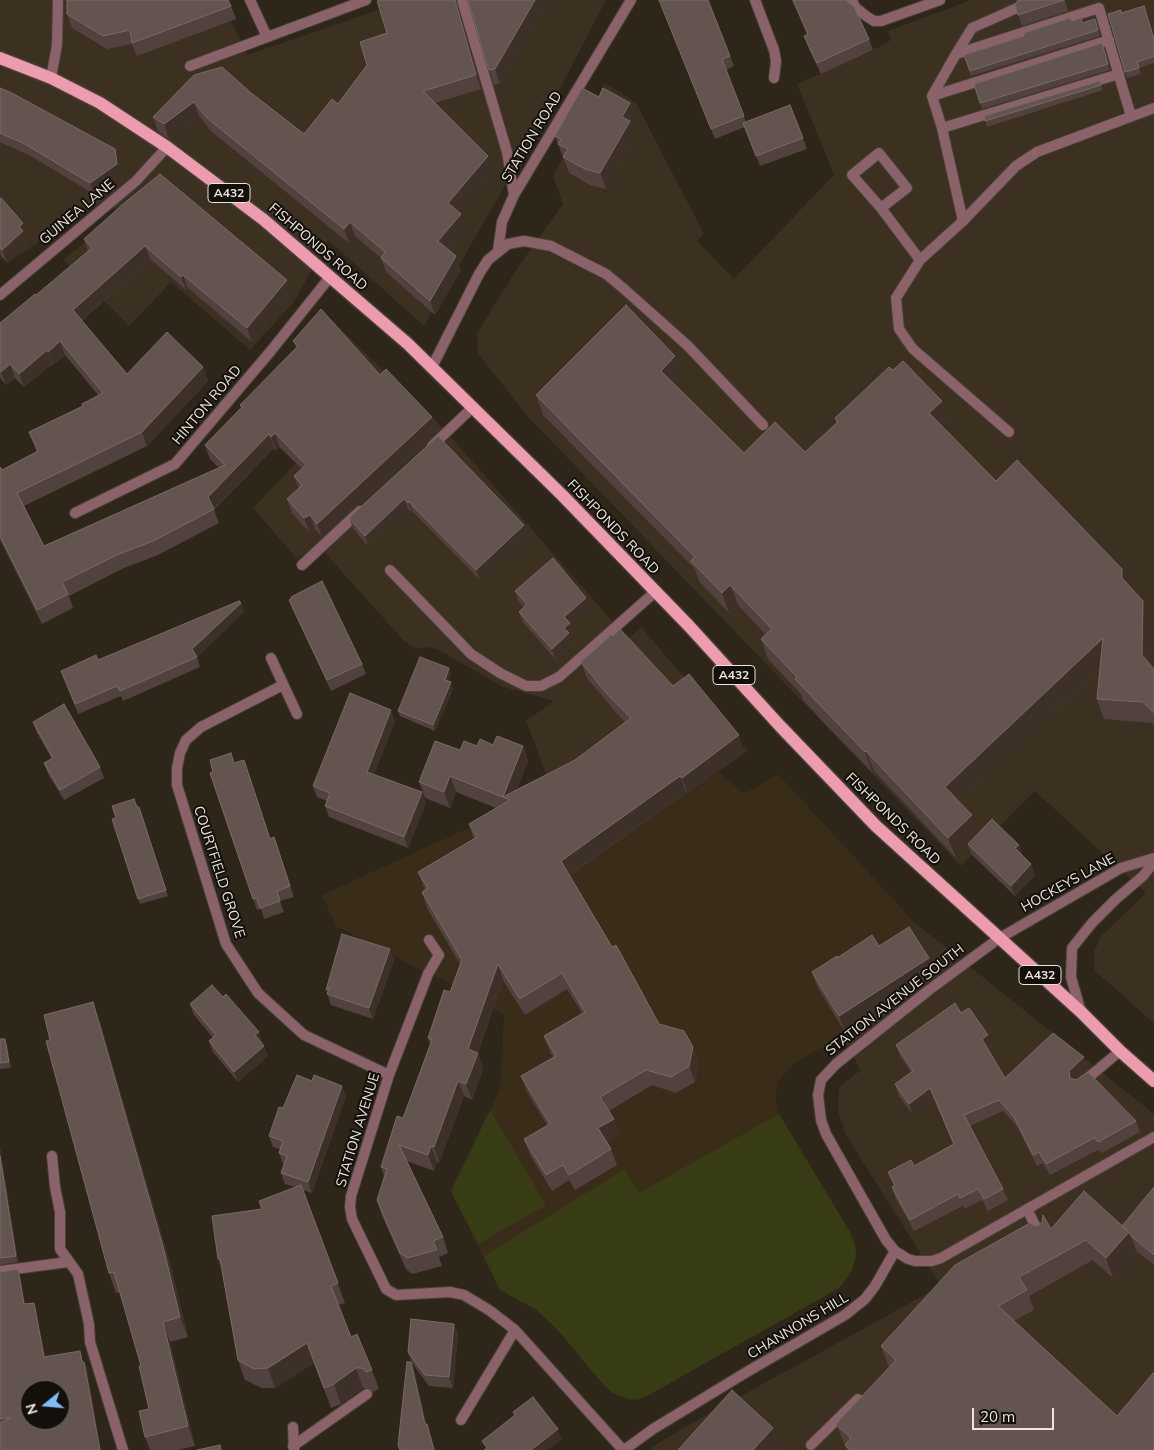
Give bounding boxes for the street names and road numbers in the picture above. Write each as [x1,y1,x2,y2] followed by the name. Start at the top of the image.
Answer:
[498,88,566,186] street label: STATION ROAD
[36,176,118,248] street label: GUINEA LANE
[208,184,250,202] road number: A432
[265,200,371,294] street label: FISHPONDS ROAD
[169,362,245,448] street label: HINTON ROAD
[564,476,662,578] street label: FISHPONDS ROAD
[713,666,755,684] road number: A432
[842,770,944,868] street label: FISHPONDS ROAD
[190,804,248,940] street label: COURTFIELD GROVE
[1018,850,1118,916] street label: HOCKEYS LANE
[822,941,968,1059] street label: STATION AVENUE SOUTH
[1019,966,1061,984] road number: A432
[333,1071,383,1189] street label: STATION AVENUE
[744,1289,852,1363] street label: CHANNONS HILL

